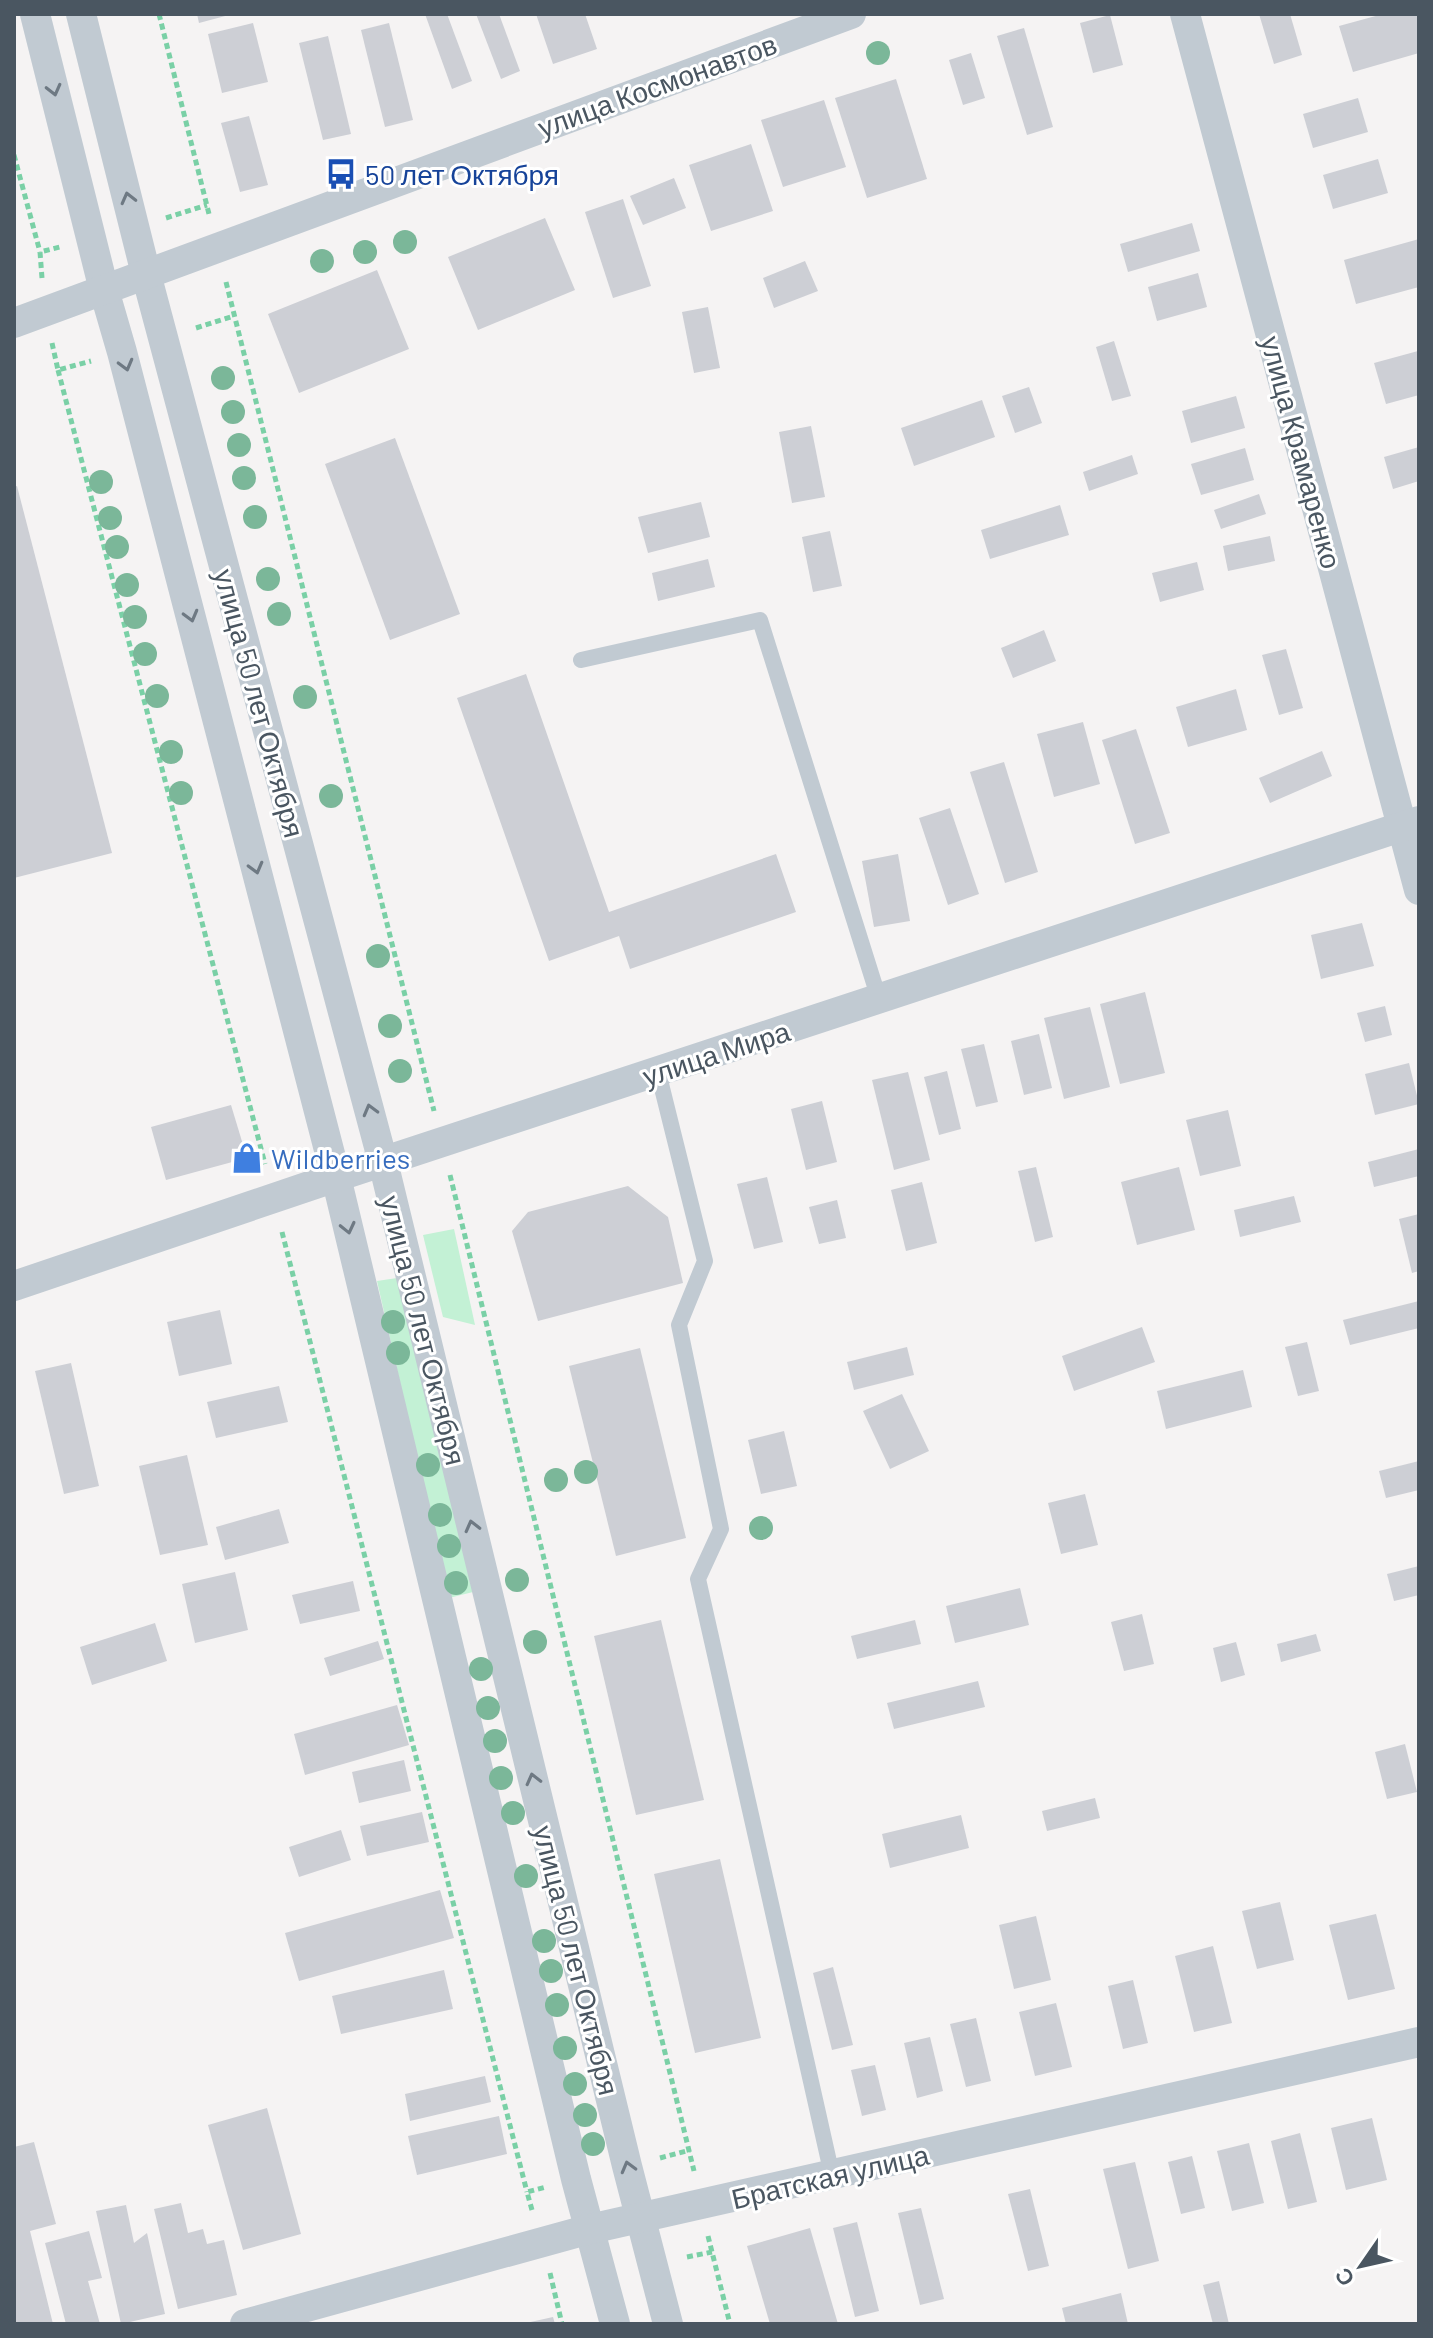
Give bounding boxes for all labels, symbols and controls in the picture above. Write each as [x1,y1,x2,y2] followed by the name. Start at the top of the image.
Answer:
[533,26,781,144] street label: улица Космонавтов
[45,82,62,96] one-way arrow
[324,157,358,191] bus stop icon: 50 лет Октября
[365,157,559,191] place label: 50 лет Октября
[120,191,137,205] one-way arrow
[1255,332,1349,572] street label: улица Крамаренко
[116,357,133,371] one-way arrow
[208,565,312,841] street label: улица 50 лет Октября
[181,609,198,623] one-way arrow
[246,861,263,874] one-way arrow
[638,1013,794,1093] street label: улица Мира
[362,1104,379,1118] one-way arrow
[230,1141,264,1175] shop icon: Wildberries
[271,1141,410,1175] place label: Wildberries
[374,1192,474,1468] street label: улица 50 лет Октября
[339,1221,356,1235] one-way arrow
[464,1520,481,1533] one-way arrow
[525,1772,542,1786] one-way arrow
[527,1822,627,2098] street label: улица 50 лет Октября
[728,2137,932,2215] street label: Братская улица
[620,2161,637,2175] one-way arrow
[1321,2226,1401,2306] north arrow
[1328,2264,1359,2292] text: С

